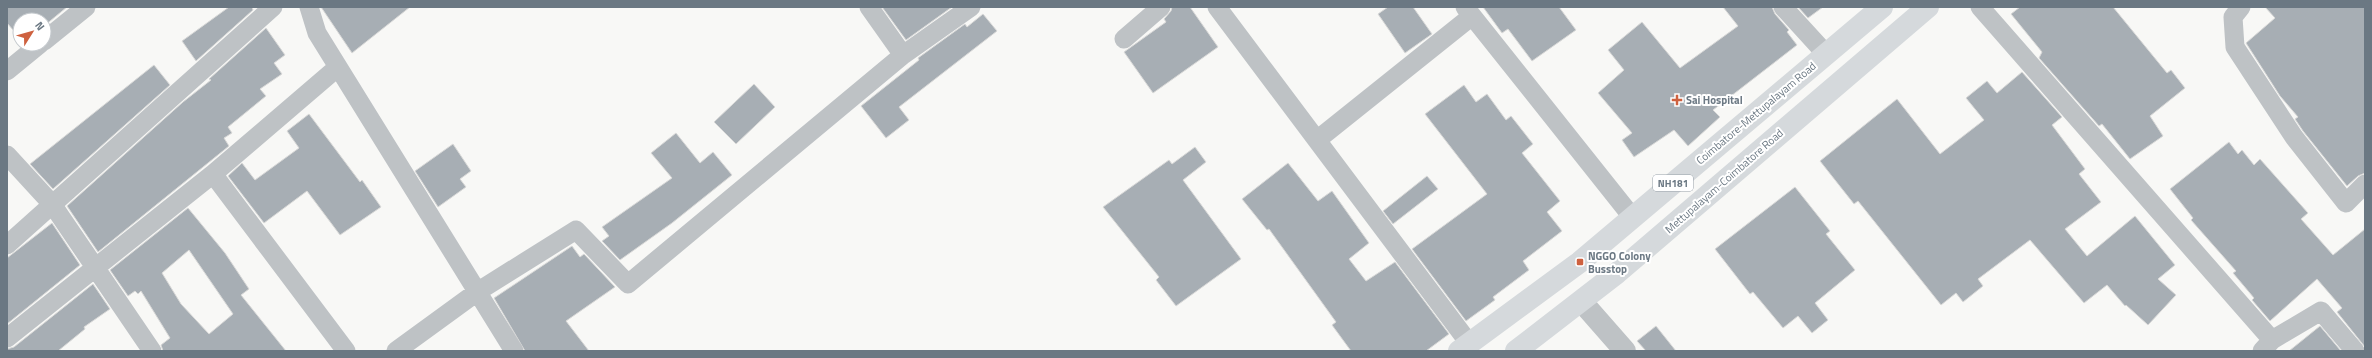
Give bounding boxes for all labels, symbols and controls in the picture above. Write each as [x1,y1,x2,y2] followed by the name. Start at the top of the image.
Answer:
[12,12,52,52] north arrow
[31,18,49,34] text: N
[1693,58,1820,168] street label: Coimbatore-Mettupalayam Road
[1686,92,1743,108] place label: Sai Hospital
[1671,94,1683,106] marker: Sai Hospital
[1661,125,1787,237] street label: Mettupalayam-Coimbatore Road
[1653,175,1693,191] road number: NH181
[1588,248,1651,277] place label: NGGO Colony Busstop
[1575,257,1585,267] marker: NGGO Colony Busstop

